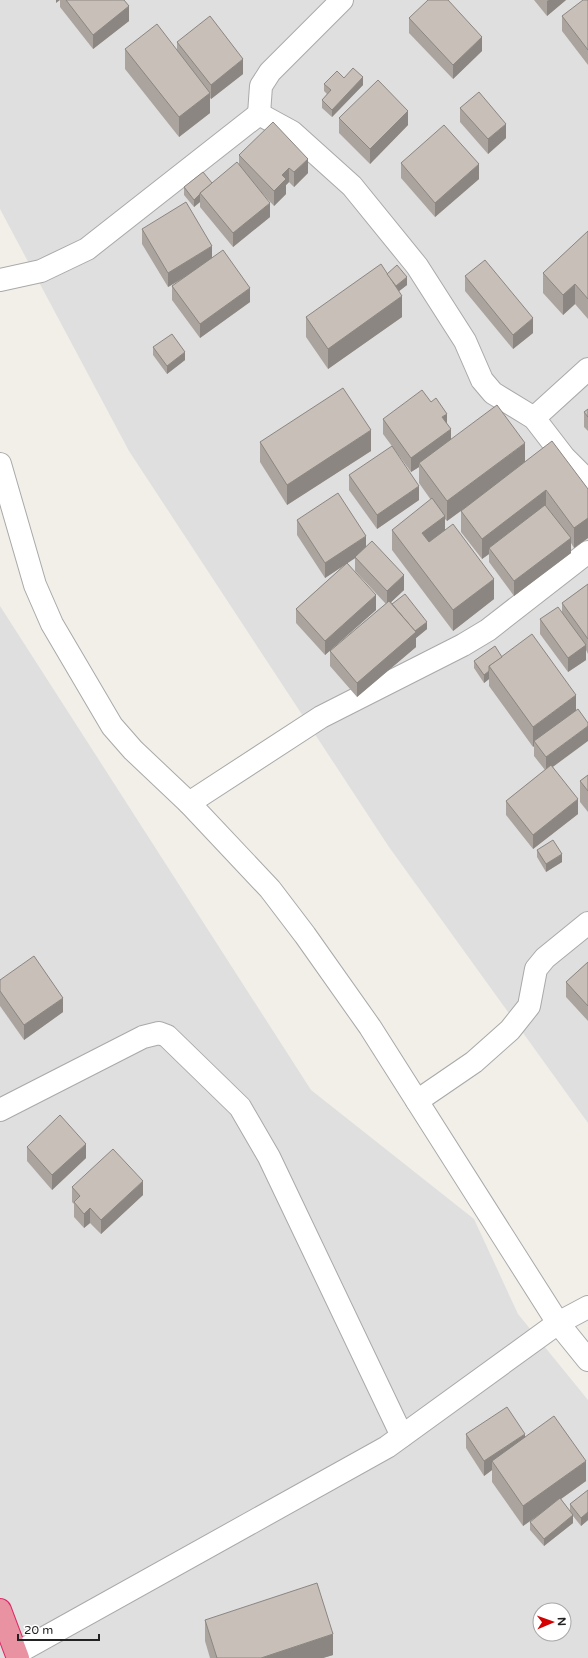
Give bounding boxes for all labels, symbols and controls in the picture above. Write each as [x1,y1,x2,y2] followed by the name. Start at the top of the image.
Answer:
[532,1602,572,1642] north arrow
[18,1616,99,1642] scale bar
[555,1617,568,1626] text: N
[24,1623,53,1637] text: 20 m

